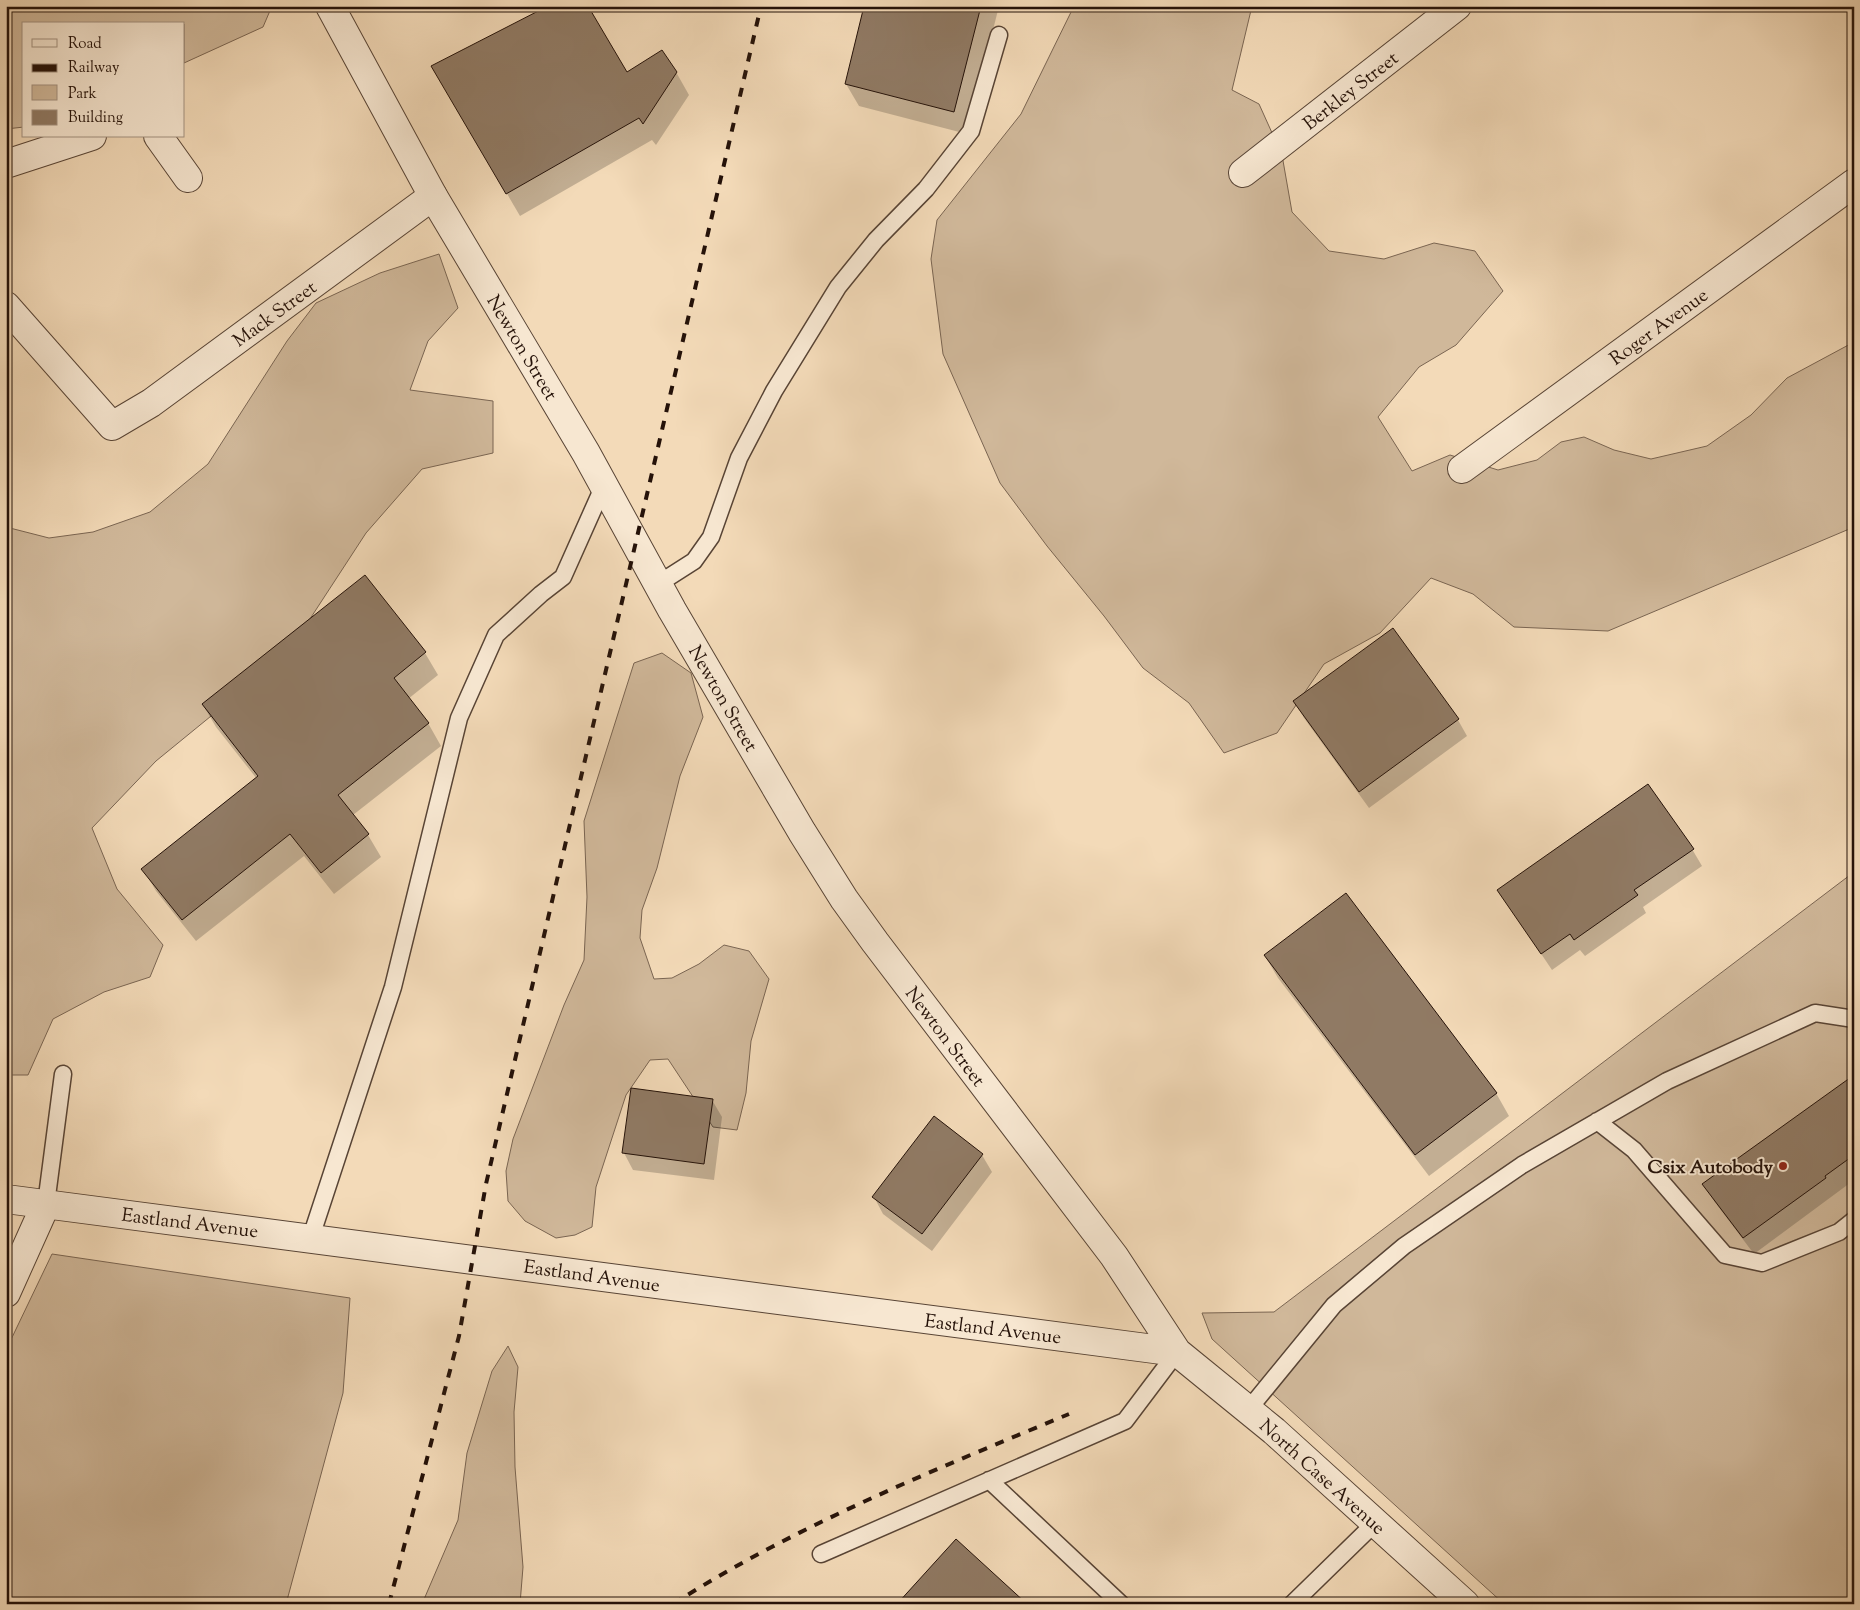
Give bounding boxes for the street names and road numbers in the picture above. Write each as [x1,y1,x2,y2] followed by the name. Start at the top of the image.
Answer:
[1298,46,1405,138] street label: Berkley Street
[228,275,323,355] street label: Mack Street
[1605,283,1715,373] street label: Roger Avenue
[479,290,563,407] street label: Newton Street
[680,641,764,758] street label: Newton Street
[897,982,991,1094] street label: Newton Street
[120,1203,260,1246] street label: Eastland Avenue
[522,1255,662,1300] street label: Eastland Avenue
[923,1309,1063,1352] street label: Eastland Avenue
[1252,1414,1391,1542] street label: North Case Avenue

